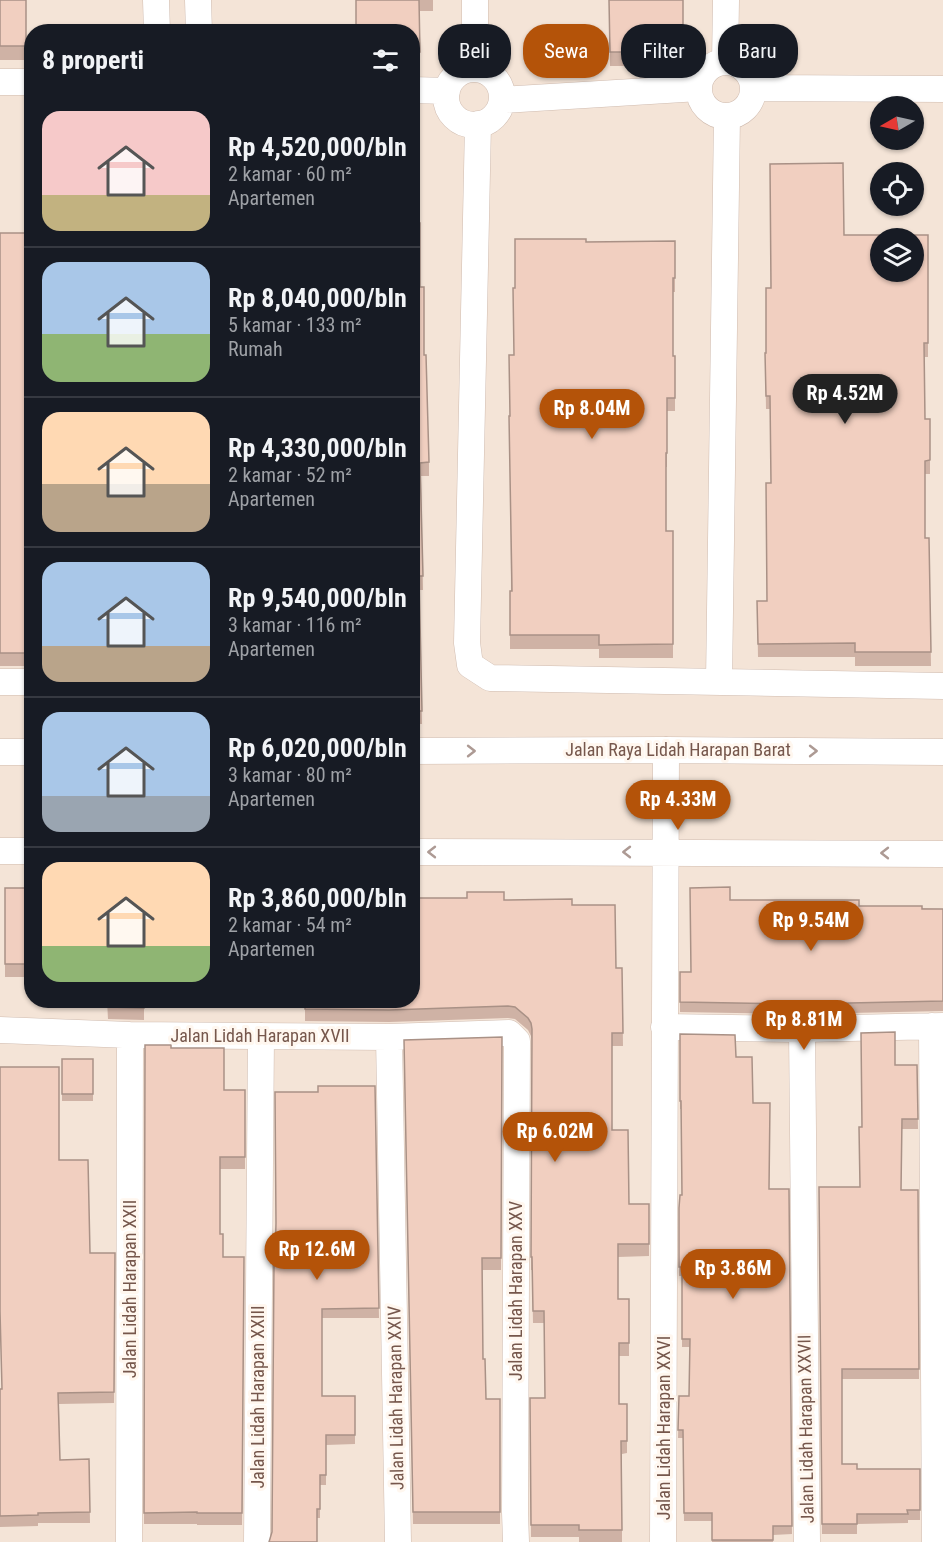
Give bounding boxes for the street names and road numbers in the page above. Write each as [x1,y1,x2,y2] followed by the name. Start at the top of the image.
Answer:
[565,739,791,760] street label: Jalan Raya Lidah Harapan Barat
[170,1025,350,1046] street label: Jalan Lidah Harapan XVII
[119,1200,140,1378] street label: Jalan Lidah Harapan XXII
[505,1201,526,1381] street label: Jalan Lidah Harapan XXV
[247,1305,268,1489] street label: Jalan Lidah Harapan XXIII
[383,1306,408,1490] street label: Jalan Lidah Harapan XXIV
[793,1334,818,1524] street label: Jalan Lidah Harapan XXVII
[653,1336,674,1520] street label: Jalan Lidah Harapan XXVI

